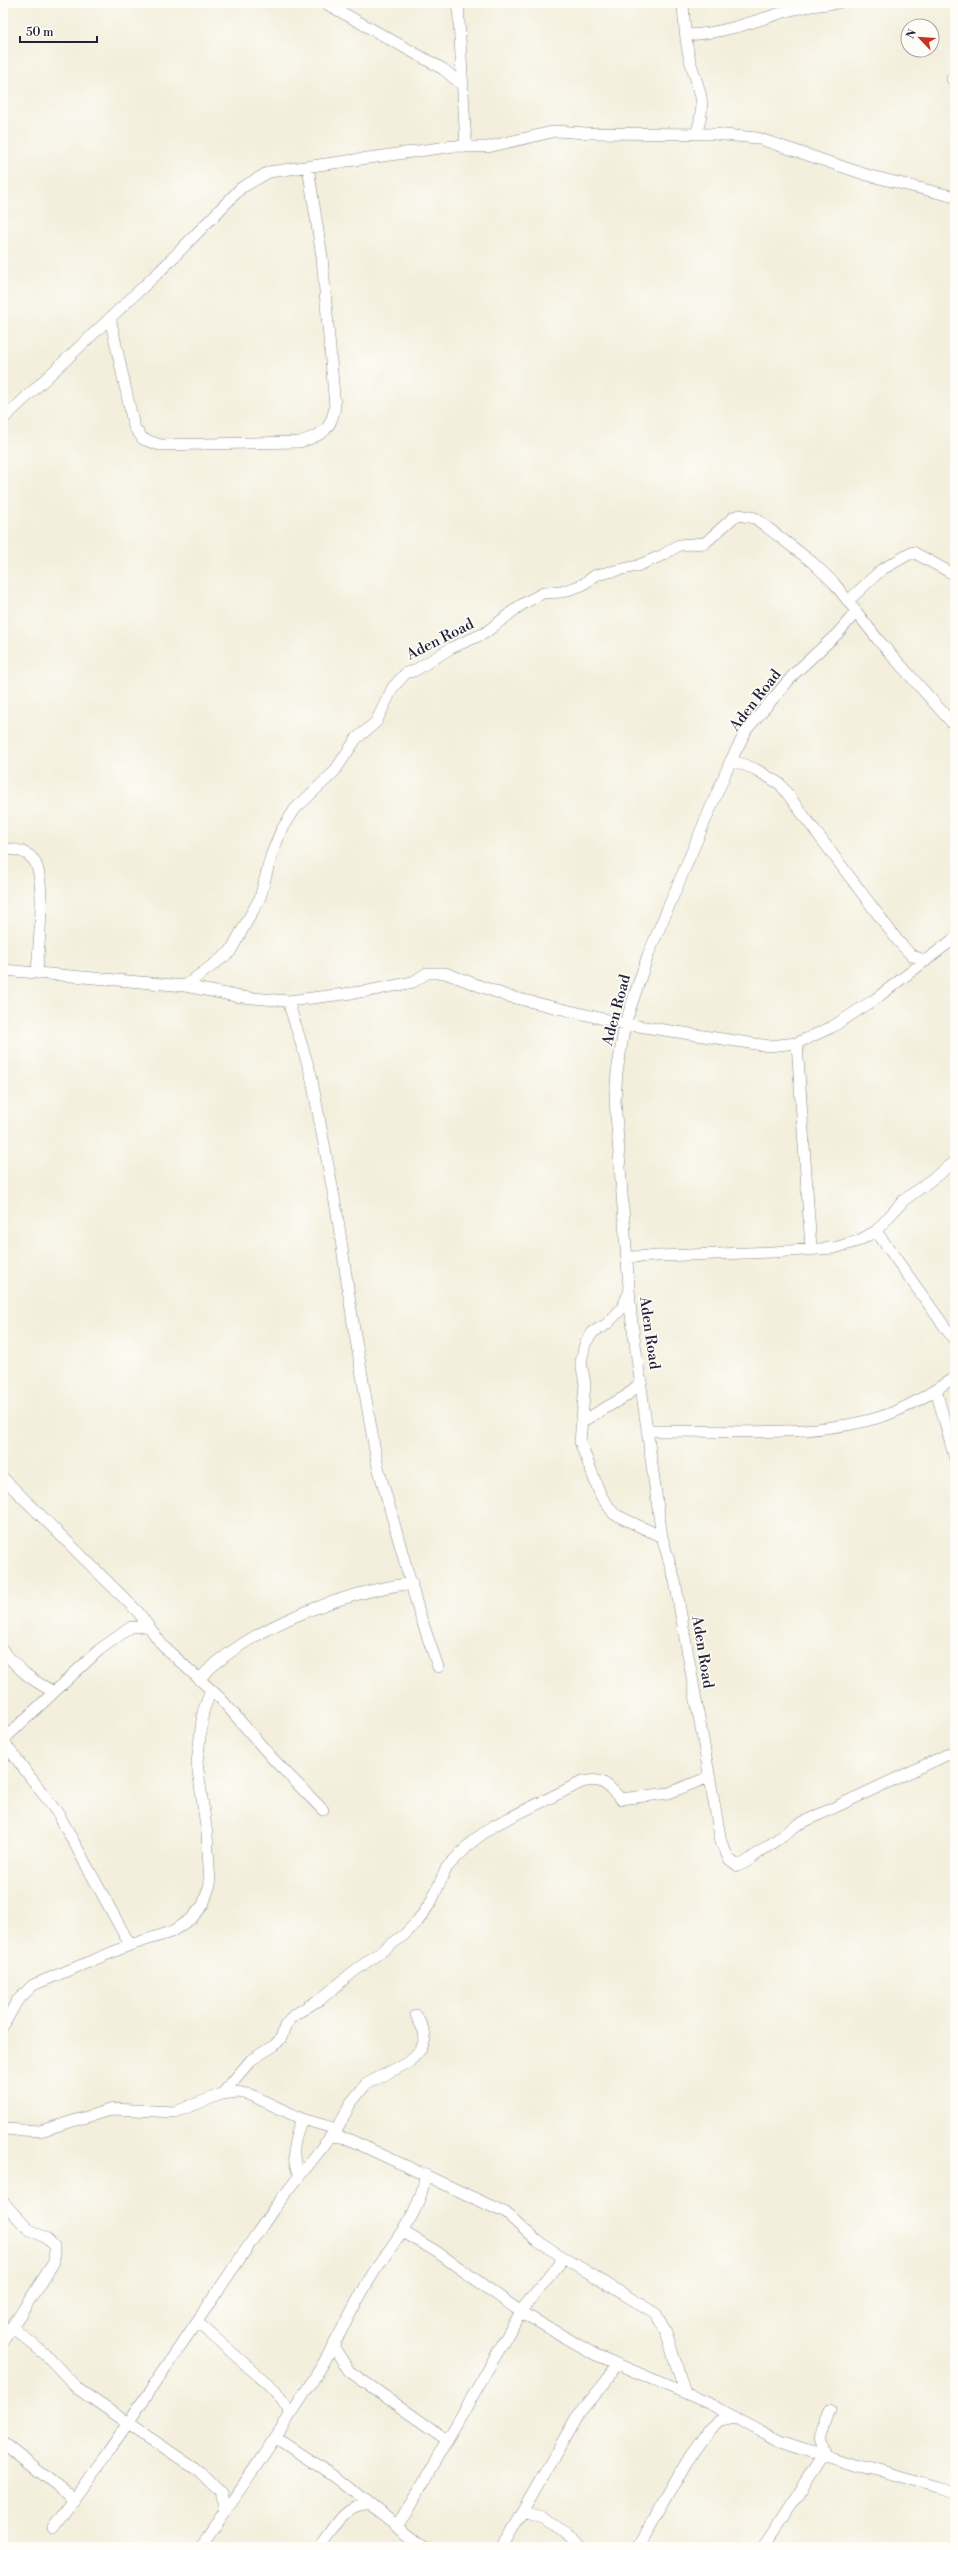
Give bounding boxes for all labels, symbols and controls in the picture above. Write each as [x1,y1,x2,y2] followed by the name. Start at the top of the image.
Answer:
[20,18,97,44] scale bar
[900,18,940,58] north arrow
[26,25,54,40] text: 50 m
[904,27,920,41] text: N
[403,614,477,665] street label: Aden Road
[725,665,786,736] street label: Aden Road
[598,972,635,1049] street label: Aden Road
[635,1295,664,1371] street label: Aden Road
[687,1614,718,1690] street label: Aden Road

